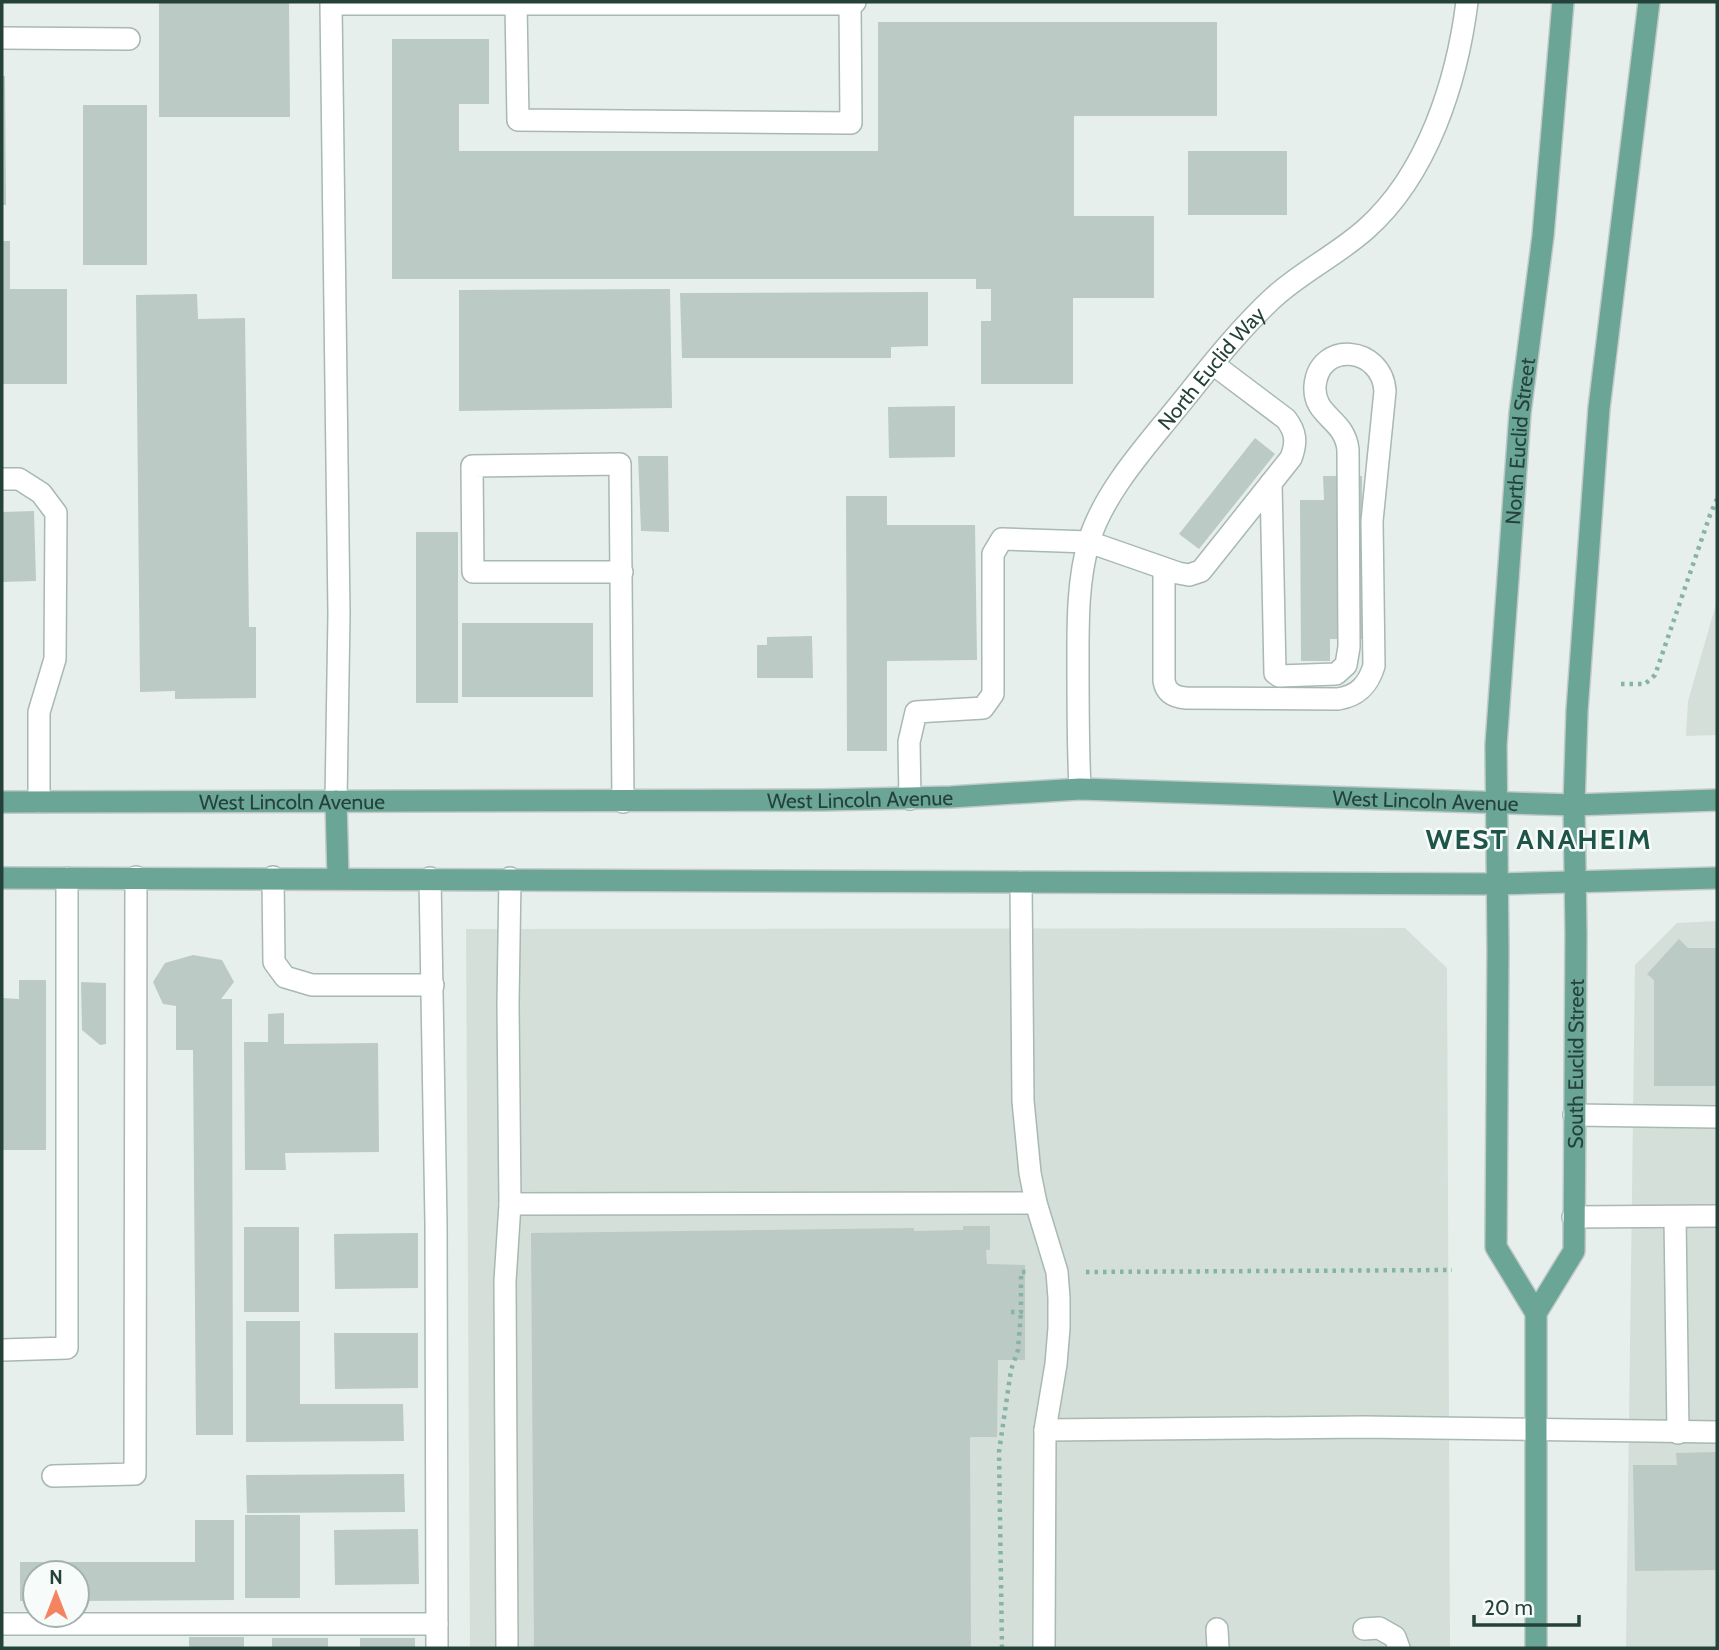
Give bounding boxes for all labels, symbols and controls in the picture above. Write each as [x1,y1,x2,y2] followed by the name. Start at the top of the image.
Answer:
[1152,301,1270,434] street label: North Euclid Way
[1499,356,1540,525] street label: North Euclid Street
[767,784,954,813] street label: West Lincoln Avenue
[1332,785,1519,816] street label: West Lincoln Avenue
[199,789,385,814] street label: West Lincoln Avenue
[1425,822,1653,856] district label: WEST ANAHEIM
[1562,979,1588,1149] street label: South Euclid Street
[21,1559,91,1629] north arrow
[49,1566,63,1589] text: N
[1474,1584,1579,1628] scale bar
[1484,1595,1533,1620] text: 20 m

